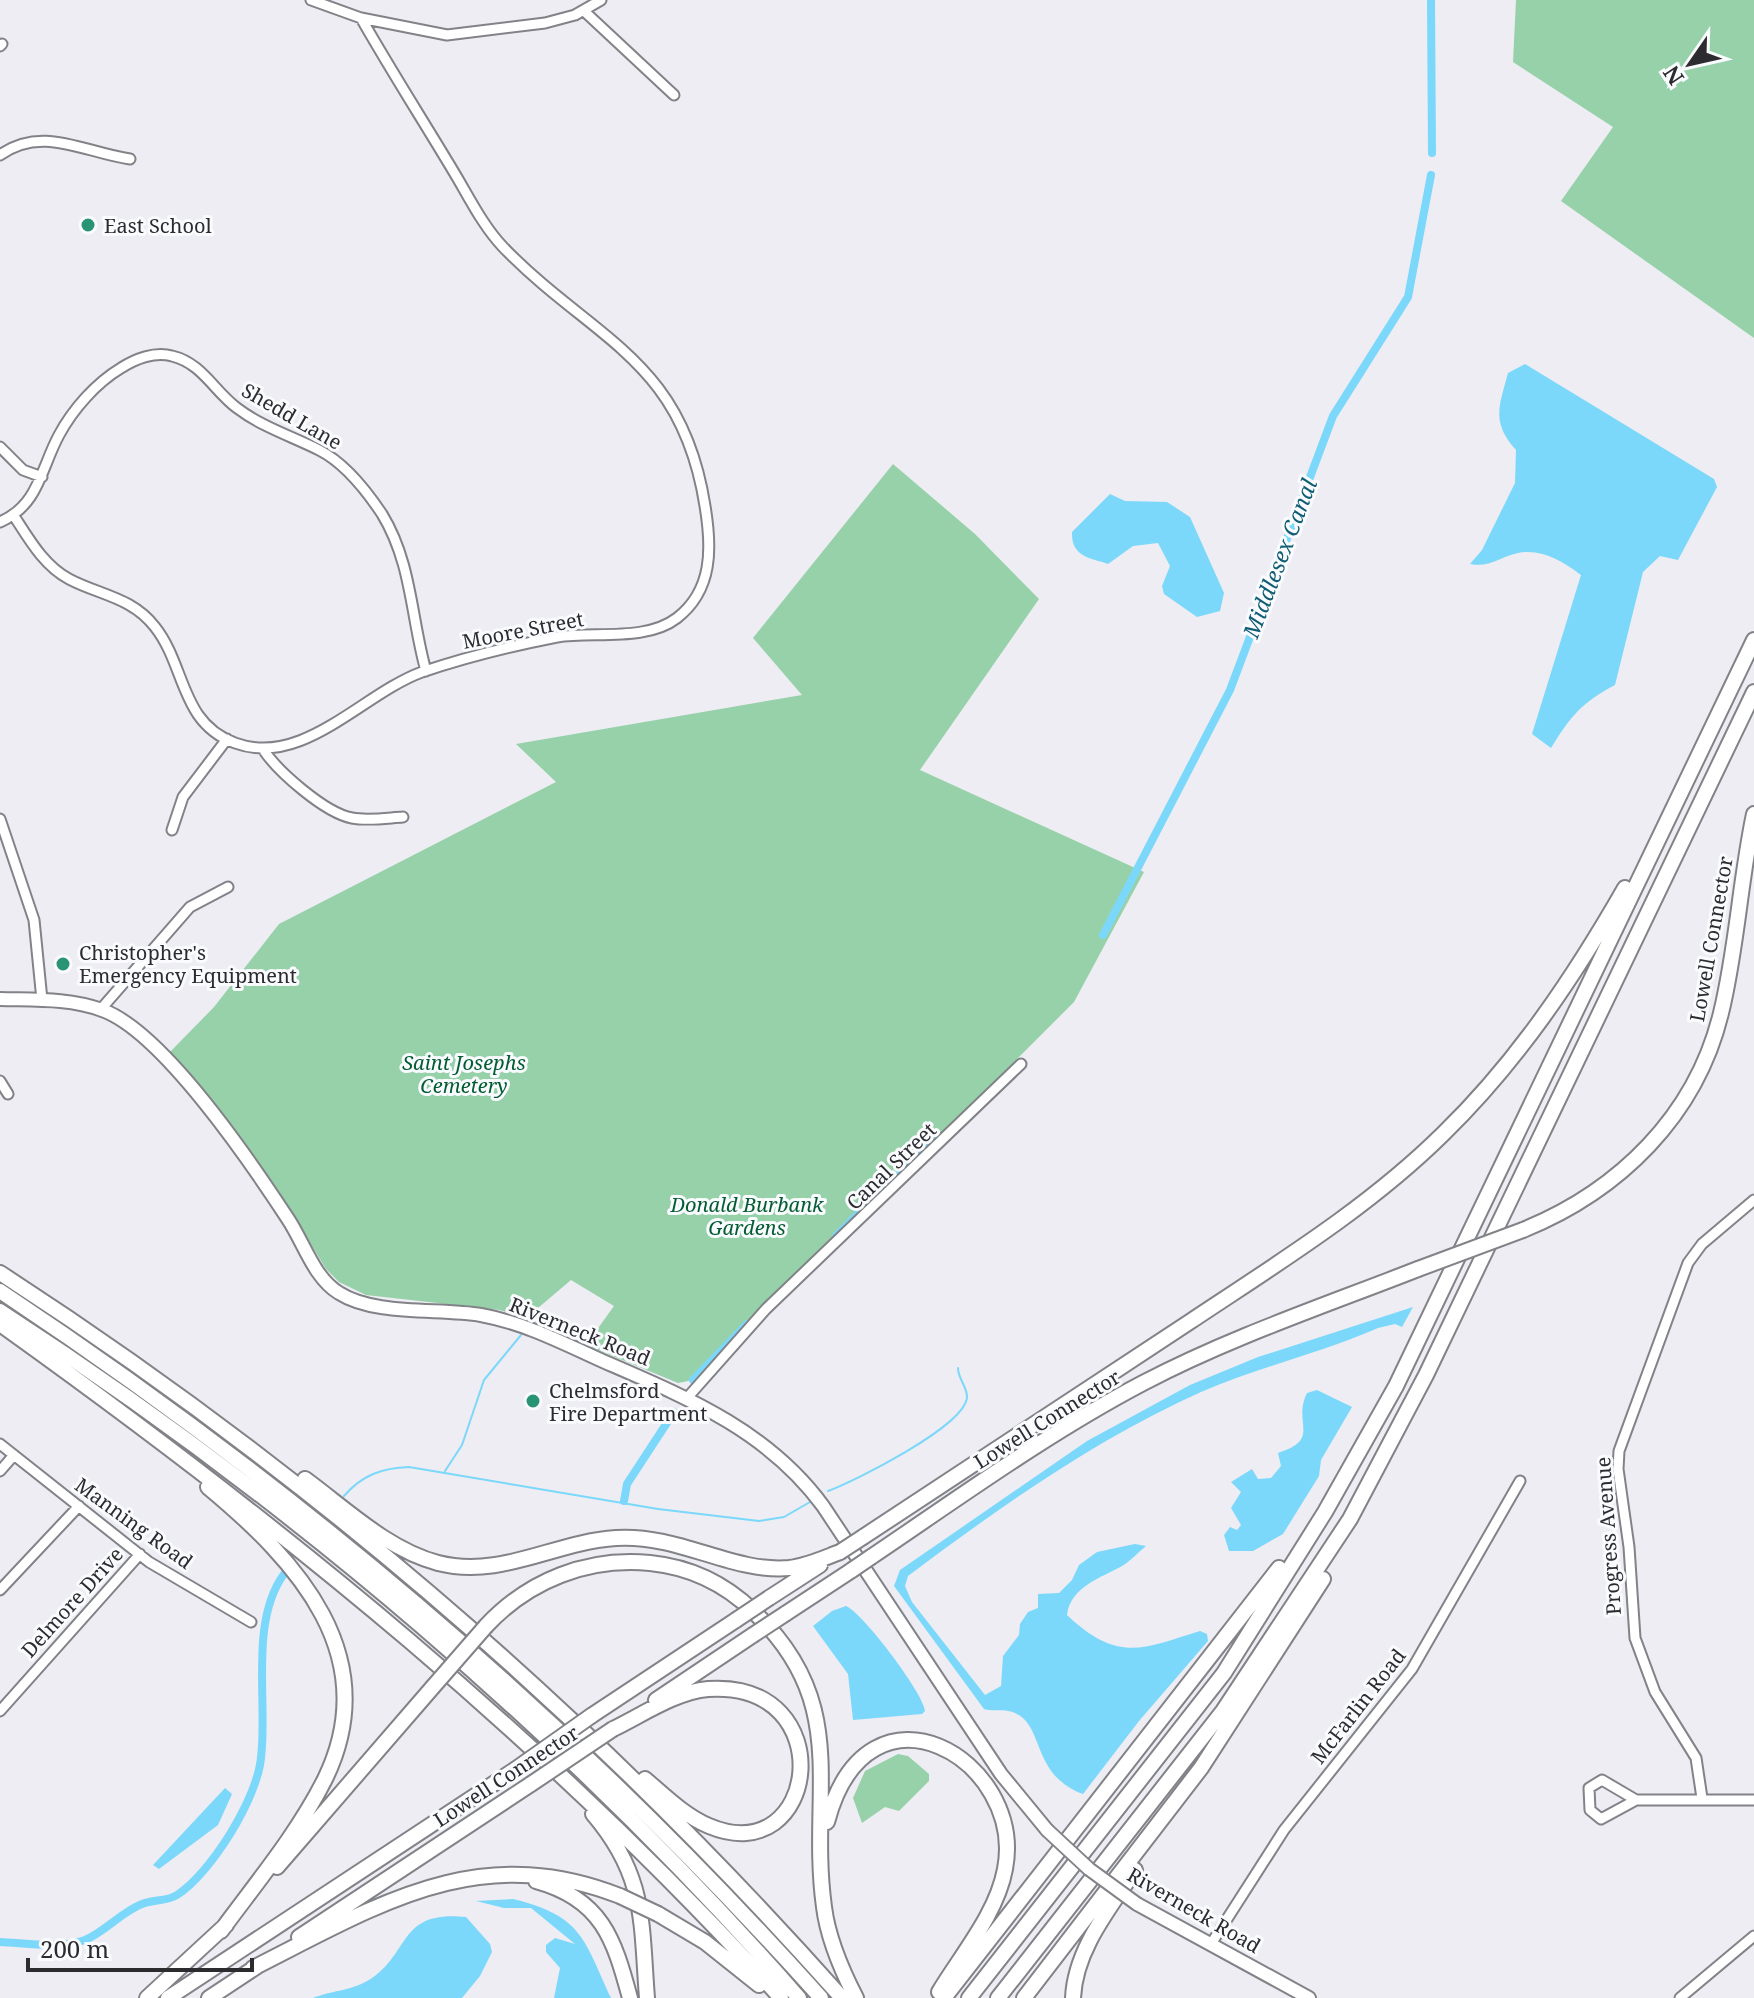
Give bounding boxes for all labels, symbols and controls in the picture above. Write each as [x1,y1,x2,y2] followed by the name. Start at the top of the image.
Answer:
[1650,24,1730,104] north arrow
[1655,60,1690,91] text: N
[104,212,212,239] place label: East School
[79,216,97,234] marker: East School
[237,376,347,456] street label: Shedd Lane
[1234,474,1323,643] water label: Middlesex Canal
[460,605,586,655] street label: Moore Street
[1683,854,1739,1024] street label: Lowell Connector
[79,939,297,989] place label: Christopher's Emergency Equipment
[54,955,72,973] marker: Christopher's Emergency Equipment
[402,1049,526,1099] park label: Saint Josephs Cemetery
[840,1116,942,1216] street label: Canal Street
[670,1191,824,1241] park label: Donald Burbank Gardens
[506,1290,654,1372] street label: Riverneck Road
[969,1363,1126,1475] street label: Lowell Connector
[549,1377,707,1427] place label: Chelmsford Fire Department
[524,1392,542,1410] marker: Chelmsford Fire Department
[1589,1456,1627,1616] street label: Progress Avenue
[70,1471,198,1575] street label: Manning Road
[15,1541,129,1663] street label: Delmore Drive
[1305,1643,1411,1769] street label: McFarlin Road
[428,1719,584,1833] street label: Lowell Connector
[1122,1861,1266,1959] street label: Riverneck Road
[28,1922,252,1972] scale bar
[40,1932,109,1965] text: 200 m

